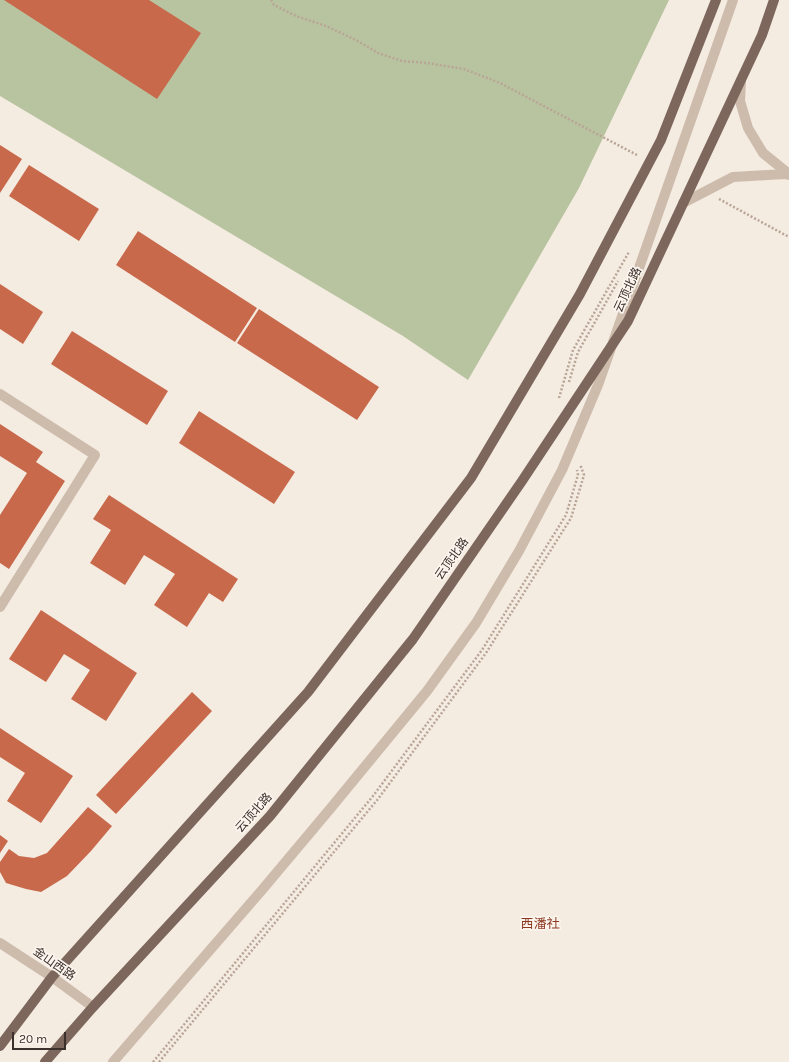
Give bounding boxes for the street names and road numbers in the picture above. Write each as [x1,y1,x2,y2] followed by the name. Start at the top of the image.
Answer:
[611,265,645,315] street label: 云顶北路
[432,535,472,583] street label: 云顶北路
[233,790,275,836] street label: 云顶北路
[30,944,78,984] street label: 金山西路

